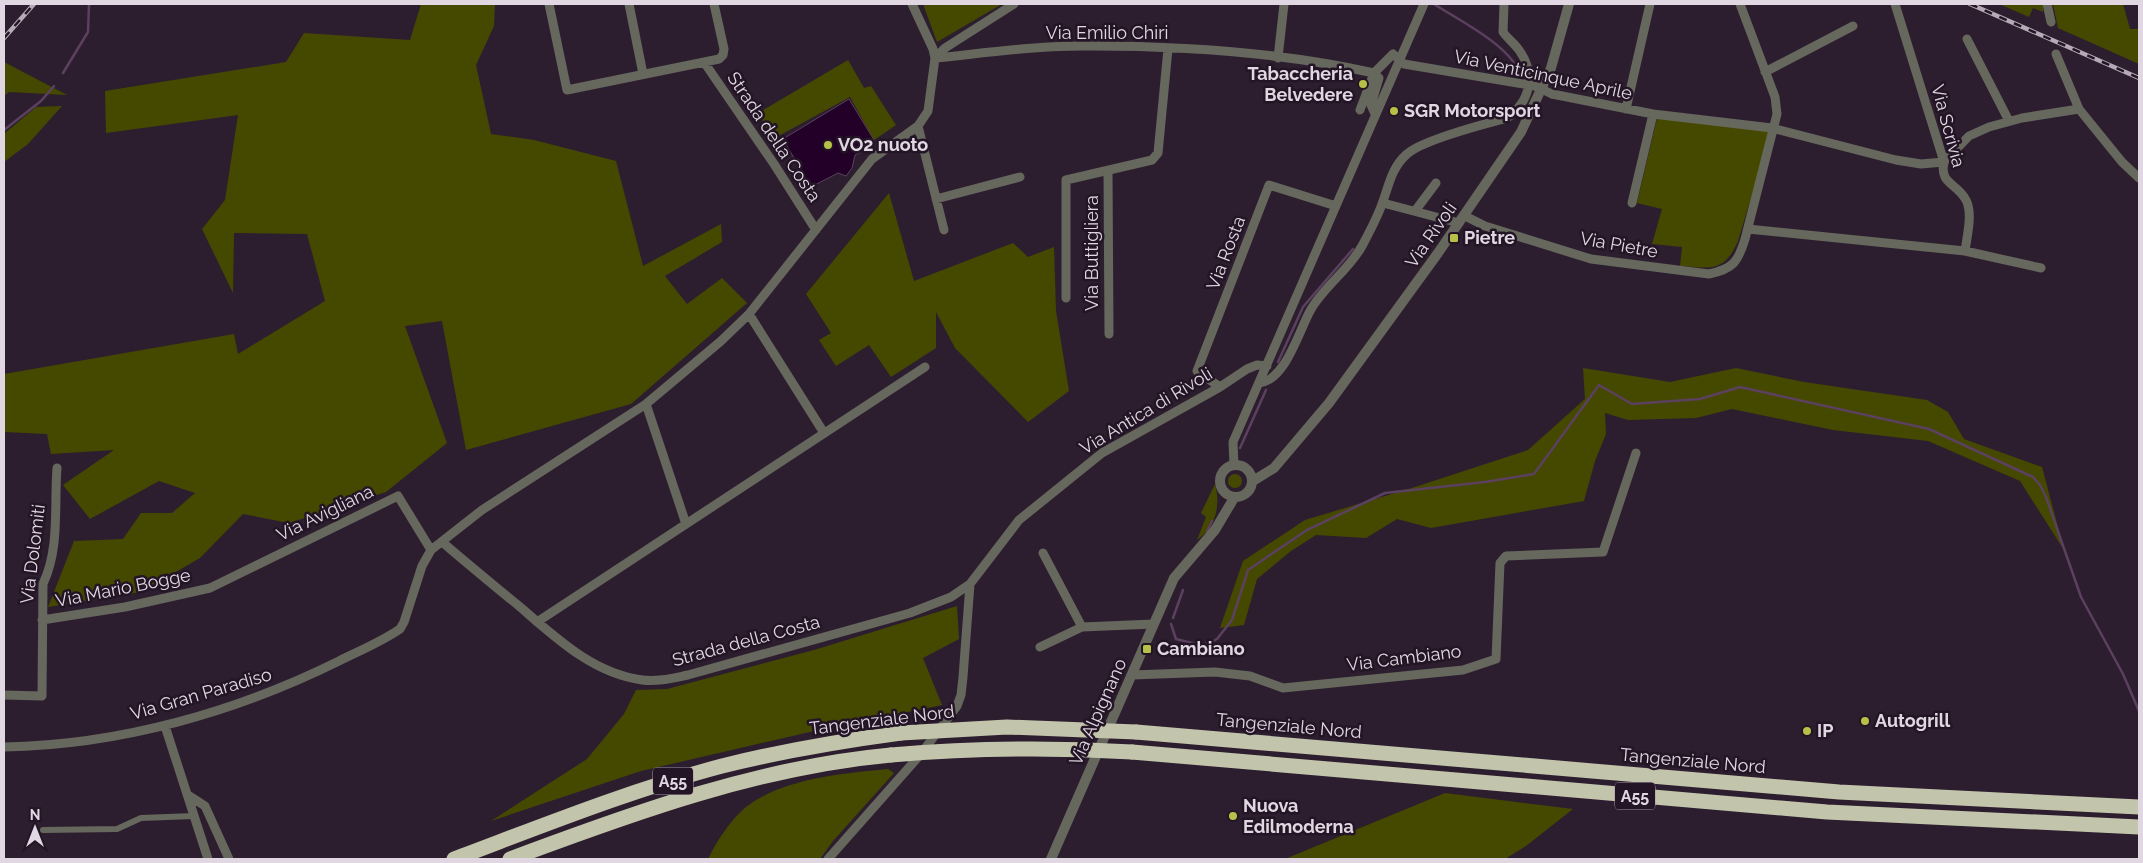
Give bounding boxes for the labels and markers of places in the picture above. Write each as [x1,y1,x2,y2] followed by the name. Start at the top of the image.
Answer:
[1248,63,1353,105] place label: Tabaccheria Belvedere
[1357,78,1369,90] marker: Tabaccheria Belvedere
[1404,100,1540,121] place label: SGR Motorsport
[1388,105,1400,117] marker: SGR Motorsport
[838,134,928,155] place label: VO2 nuoto
[822,139,834,151] marker: VO2 nuoto
[1464,227,1515,248] place label: Pietre
[1448,232,1460,244] marker: Pietre
[1157,638,1245,659] place label: Cambiano
[1141,643,1153,655] marker: Cambiano
[1875,710,1950,731] place label: Autogrill
[1859,715,1871,727] marker: Autogrill
[1817,720,1833,741] place label: IP
[1801,725,1813,737] marker: IP
[1243,795,1354,837] place label: Nuova Edilmoderna
[1227,810,1239,822] marker: Nuova Edilmoderna

